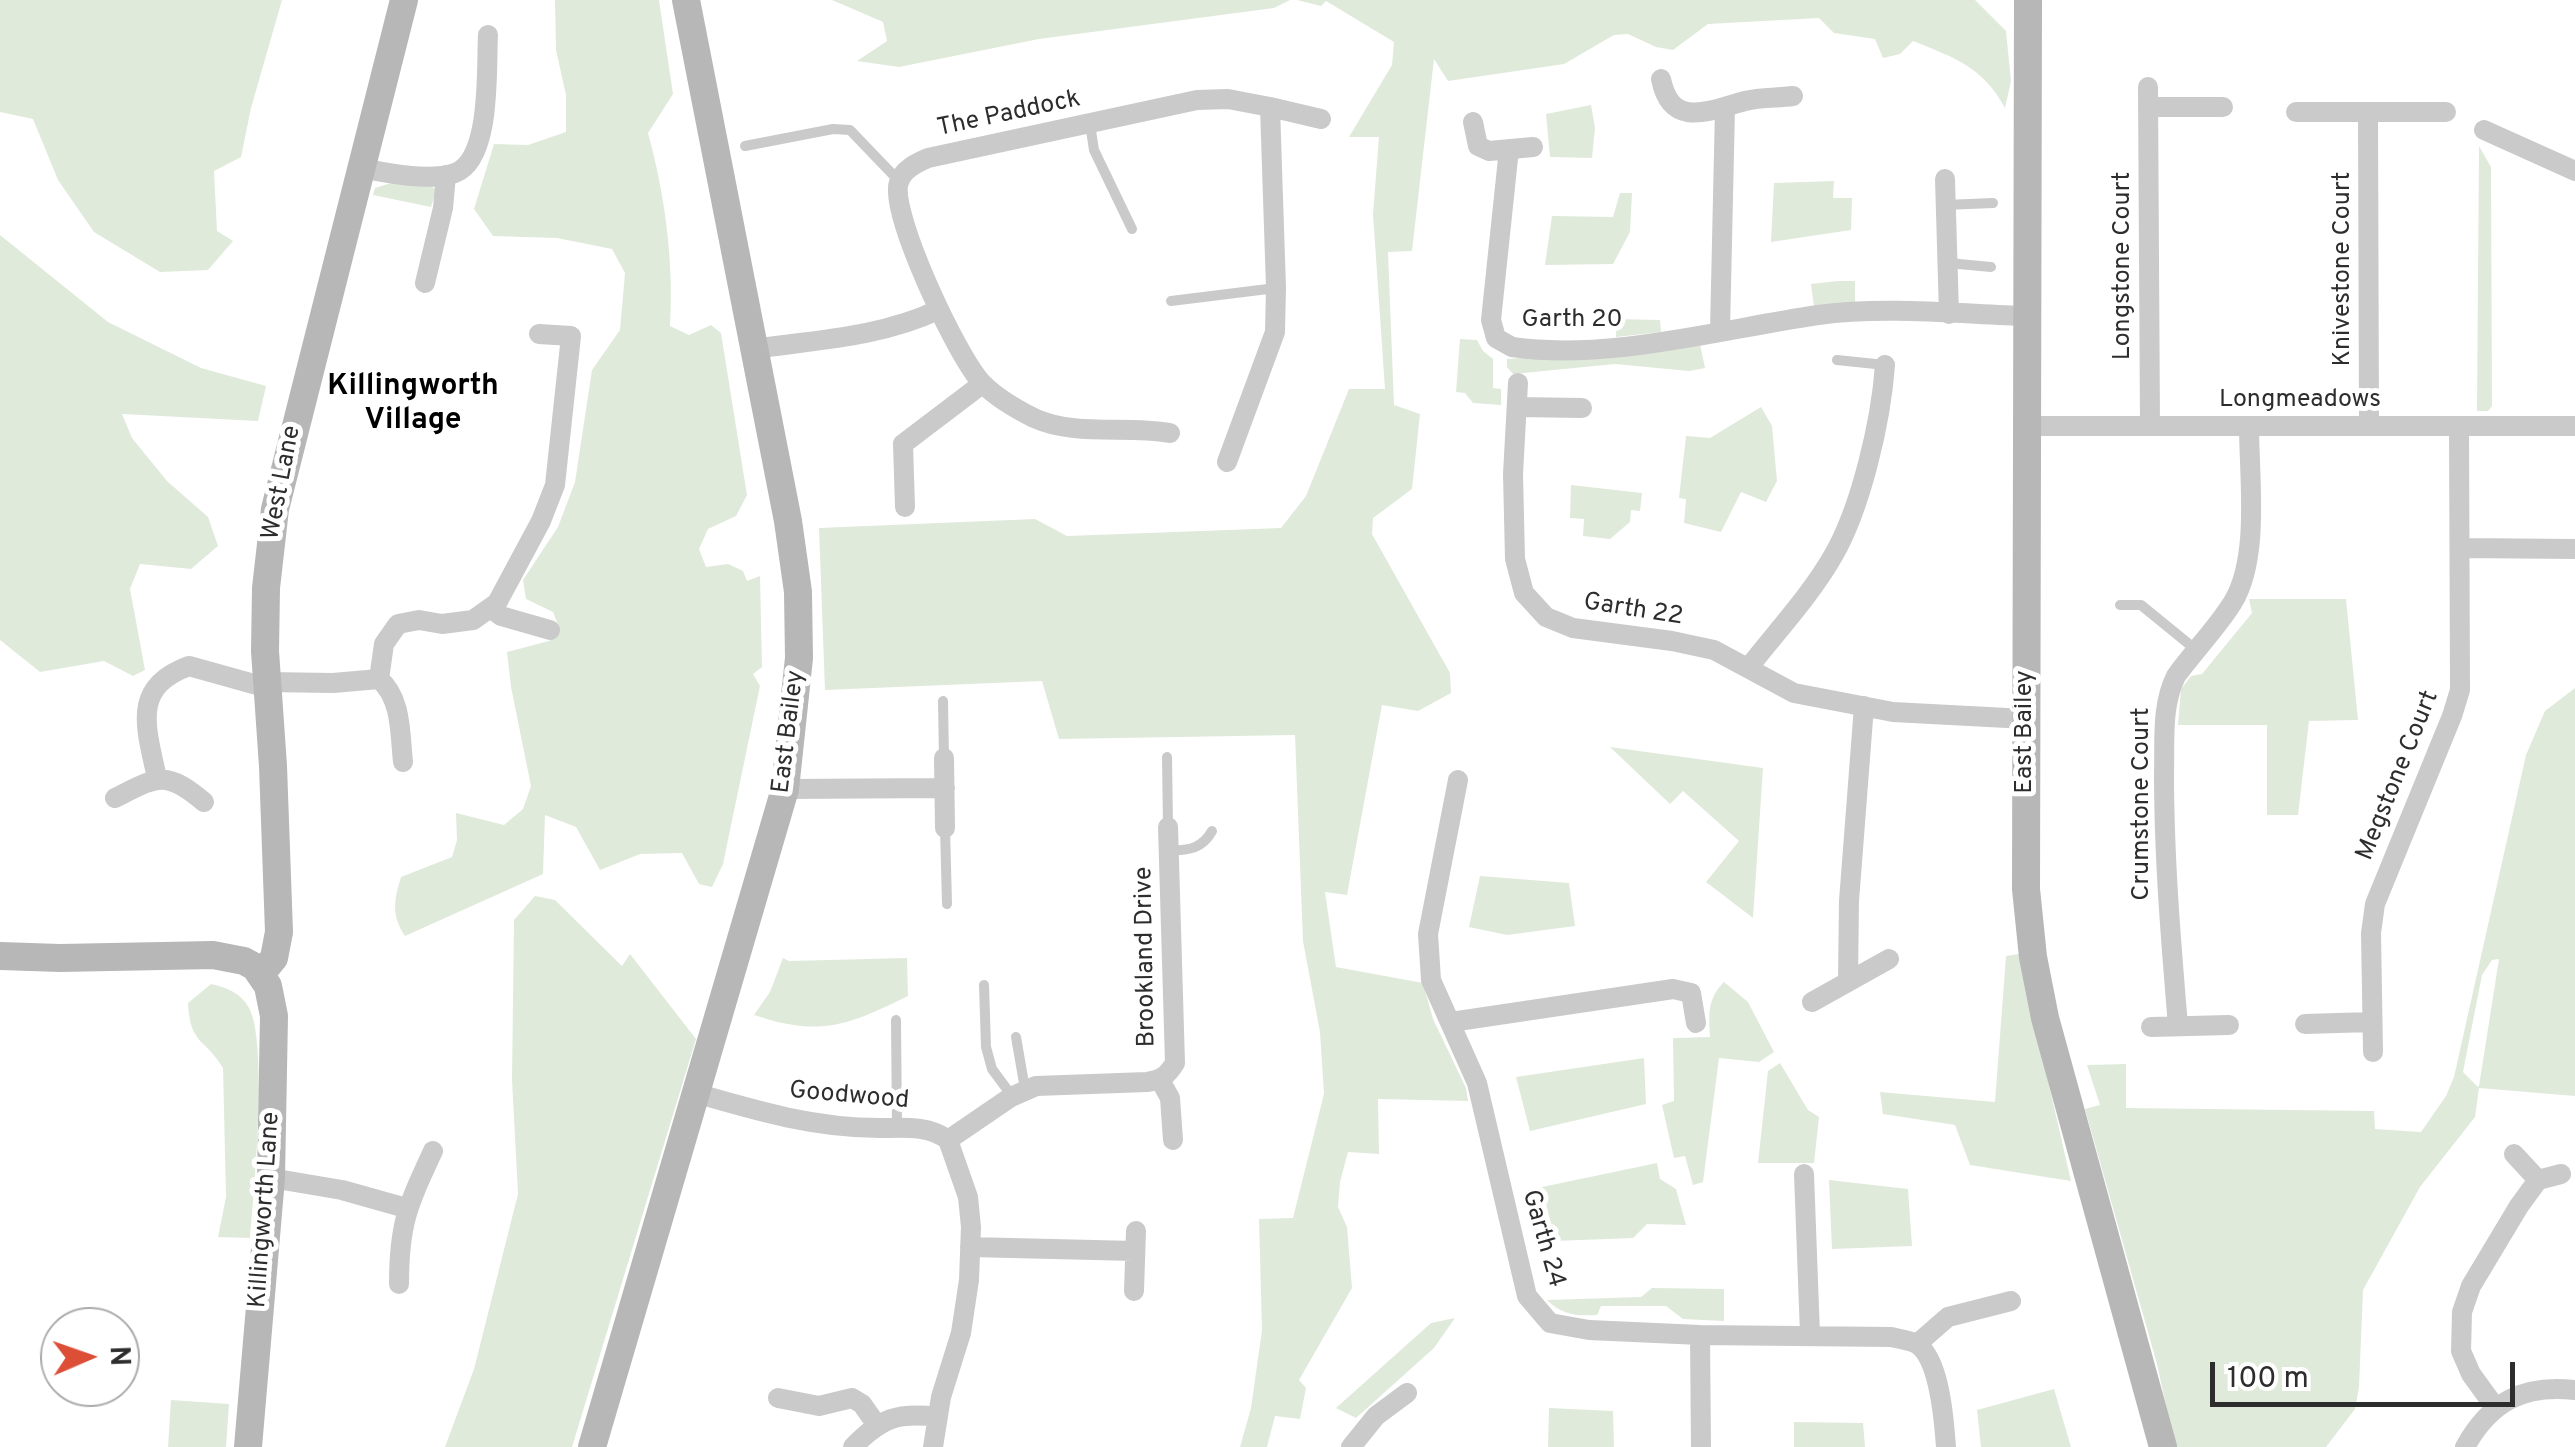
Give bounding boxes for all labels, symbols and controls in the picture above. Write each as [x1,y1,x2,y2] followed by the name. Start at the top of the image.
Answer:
[935,85,1083,145] street label: The Paddock
[2329,171,2359,367] street label: Knivestone Court
[2109,172,2139,360] street label: Longstone Court
[1521,306,1623,336] street label: Garth 20
[327,370,499,440] district label: Killingworth Village
[2219,386,2381,416] street label: Longmeadows
[257,423,309,543] street label: West Lane
[1581,588,1685,634] street label: Garth 22
[768,669,812,795] street label: East Bailey
[2011,670,2041,794] street label: East Bailey
[2351,687,2447,865] street label: Megstone Court
[2128,707,2158,901] street label: Crumstone Court
[1130,866,1164,1048] street label: Brookland Drive
[788,1077,910,1117] street label: Goodwood
[244,1111,288,1309] street label: Killingworth Lane
[1514,1187,1570,1291] street label: Garth 24
[40,1307,140,1407] north arrow
[2215,1342,2520,1404] scale bar
[100,1345,136,1367] text: N
[2227,1361,2309,1398] text: 100 m

